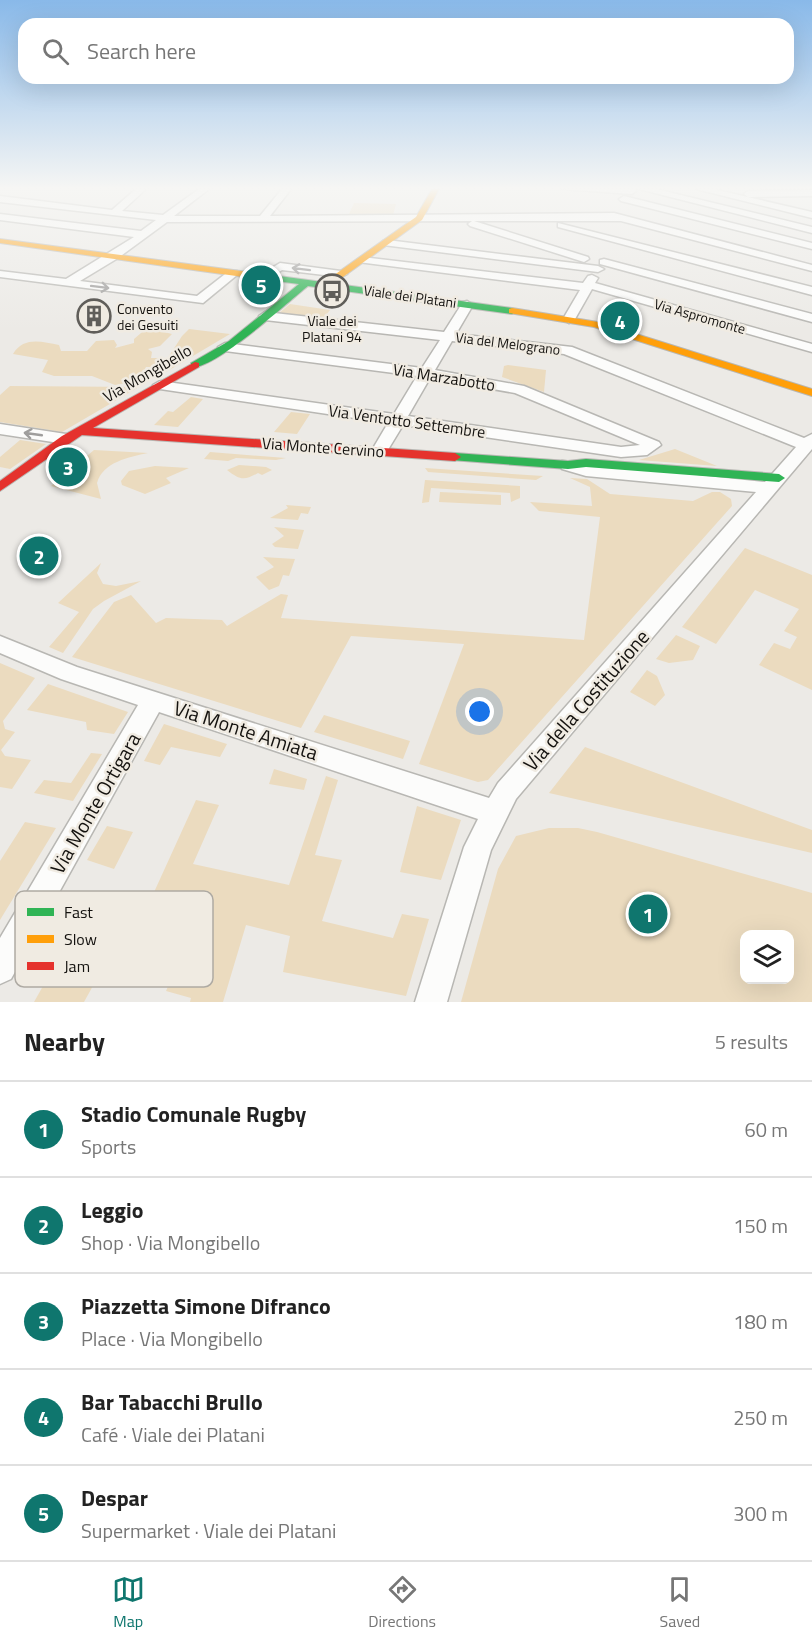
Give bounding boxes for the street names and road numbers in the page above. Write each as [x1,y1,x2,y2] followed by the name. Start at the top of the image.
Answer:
[362,279,458,313] street label: Viale dei Platani
[652,293,748,339] street label: Via Aspromonte
[454,326,562,360] street label: Via del Melograno
[98,338,196,408] street label: Via Mongibello
[391,357,497,397] street label: Via Marzabotto
[327,398,487,444] street label: Via Ventotto Settembre
[261,431,385,463] street label: Via Monte Cervino
[516,622,656,778] street label: Via della Costituzione
[170,692,322,768] street label: Via Monte Amiata
[42,727,148,879] street label: Via Monte Ortigara

